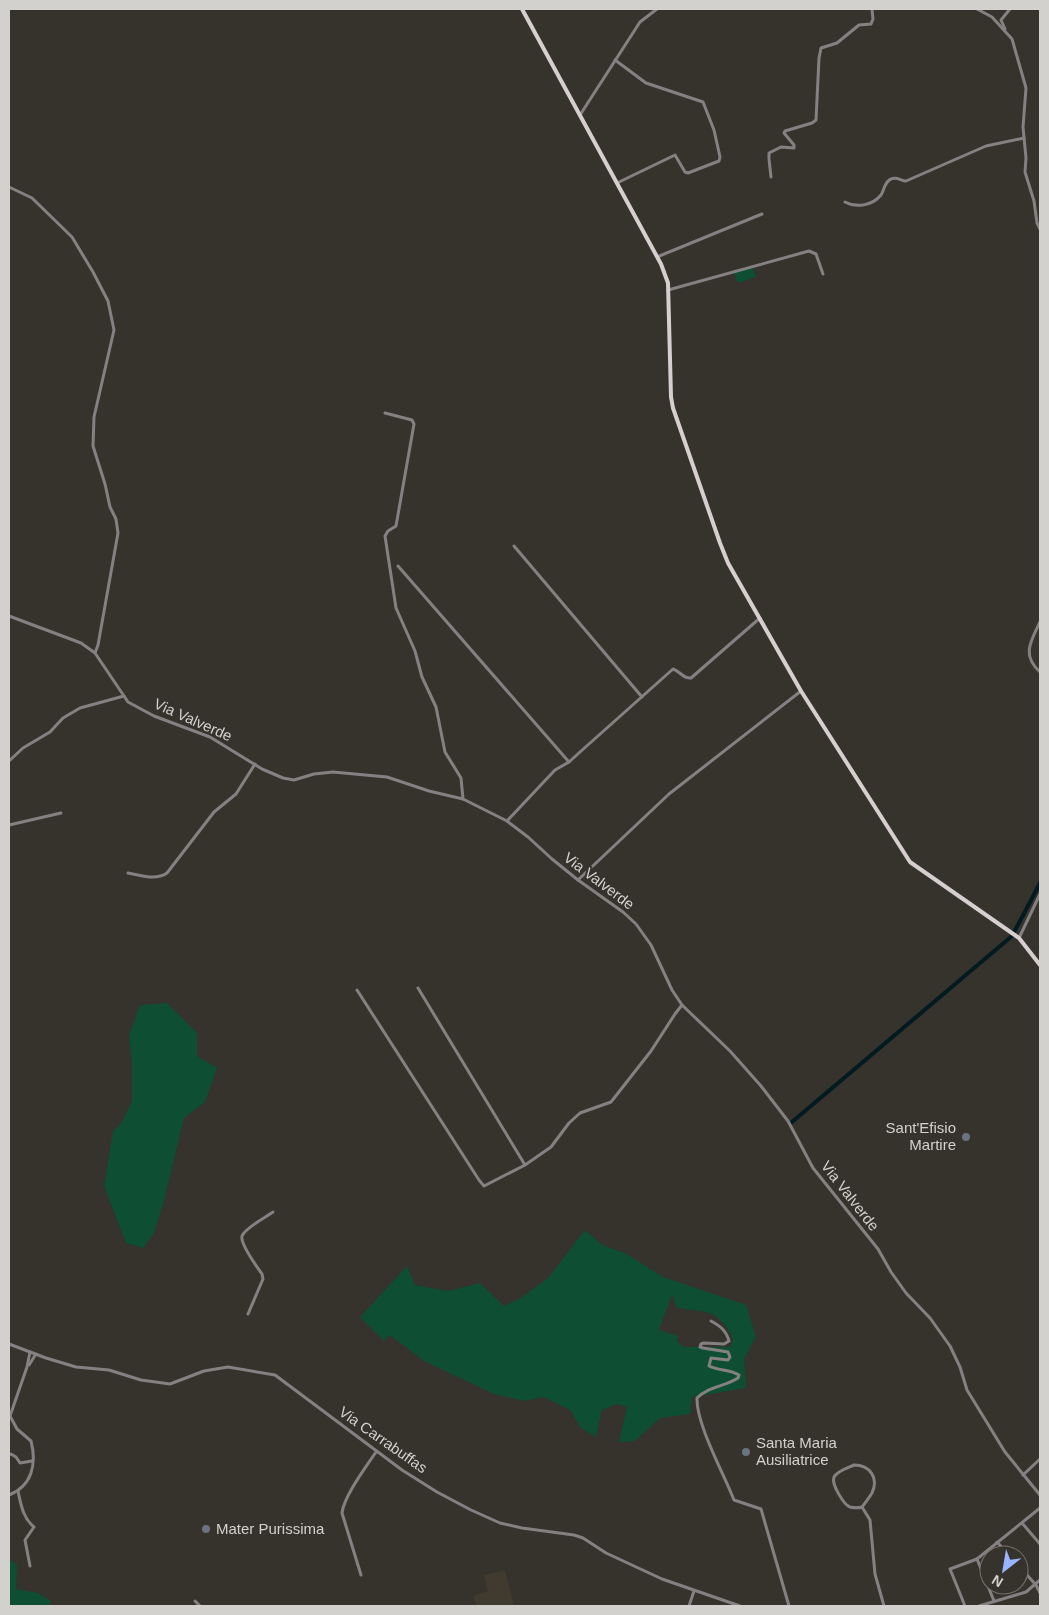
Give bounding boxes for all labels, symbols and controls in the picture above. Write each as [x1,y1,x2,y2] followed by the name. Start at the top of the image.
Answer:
[152,695,235,744] street label: Via Valverde
[561,849,638,913] street label: Via Valverde
[886,1119,956,1153] place label: Sant'Efisio Martire
[960,1131,972,1143] marker: Sant'Efisio Martire
[818,1157,883,1234] street label: Via Valverde
[336,1403,431,1476] street label: Via Carrabuffas
[756,1434,838,1468] place label: Santa Maria Ausiliatrice
[740,1446,752,1458] marker: Santa Maria Ausiliatrice
[216,1520,325,1537] place label: Mater Purissima
[200,1523,212,1535] marker: Mater Purissima
[979,1545,1029,1595] north arrow
[989,1572,1006,1591] text: N

